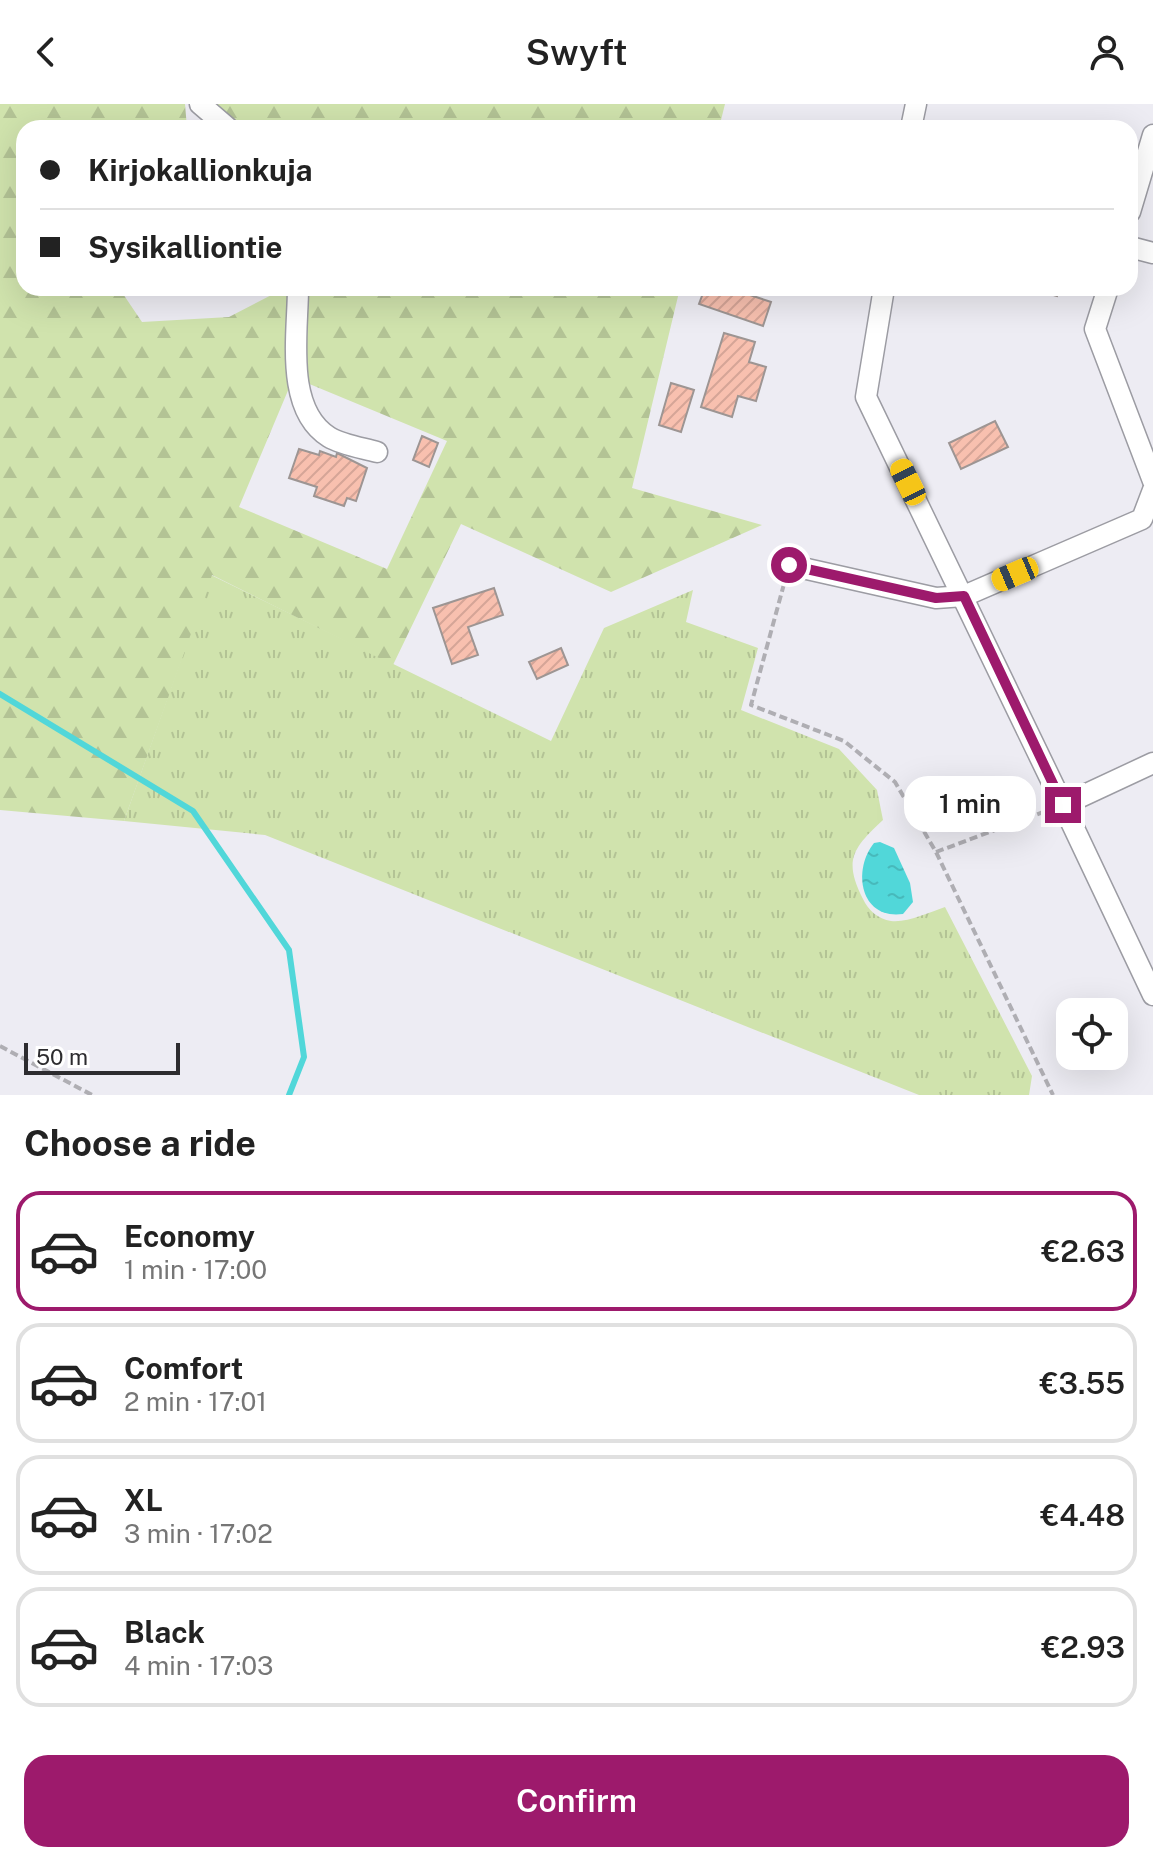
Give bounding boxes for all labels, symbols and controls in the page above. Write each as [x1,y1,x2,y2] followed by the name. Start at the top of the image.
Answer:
[24,30,68,74] icon: back
[1085,30,1129,74] icon: person
[526,31,627,73] text: Swyft
[88,152,313,188] text: Kirjokallionkuja
[88,229,283,265] text: Sysikalliontie
[887,455,929,509] car
[771,547,807,583] route start
[988,554,1042,594] car
[903,777,1035,833] callout: 1 min
[1045,787,1081,823] route end
[939,788,1001,819] text: 1 min
[1056,998,1128,1070] map controls
[1056,998,1128,1070] button: locate
[24,1039,180,1075] scale bar
[36,1044,88,1070] text: 50 m
[24,1122,256,1164] text: Choose a ride
[28,1215,100,1287] icon: car
[124,1218,255,1254] text: Economy
[1042,1233,1125,1269] text: €2.63
[124,1254,267,1285] text: 1 min · 17:00
[28,1347,100,1419] icon: car
[124,1350,243,1386] text: Comfort
[1040,1365,1125,1401] text: €3.55
[124,1386,267,1417] text: 2 min · 17:01
[28,1479,100,1551] icon: car
[124,1482,163,1518] text: XL
[1040,1497,1125,1533] text: €4.48
[124,1518,273,1549] text: 3 min · 17:02
[28,1611,100,1683] icon: car
[124,1614,205,1650] text: Black
[1042,1629,1125,1665] text: €2.93
[124,1650,273,1681] text: 4 min · 17:03
[24,1755,1129,1847] button: Confirm

